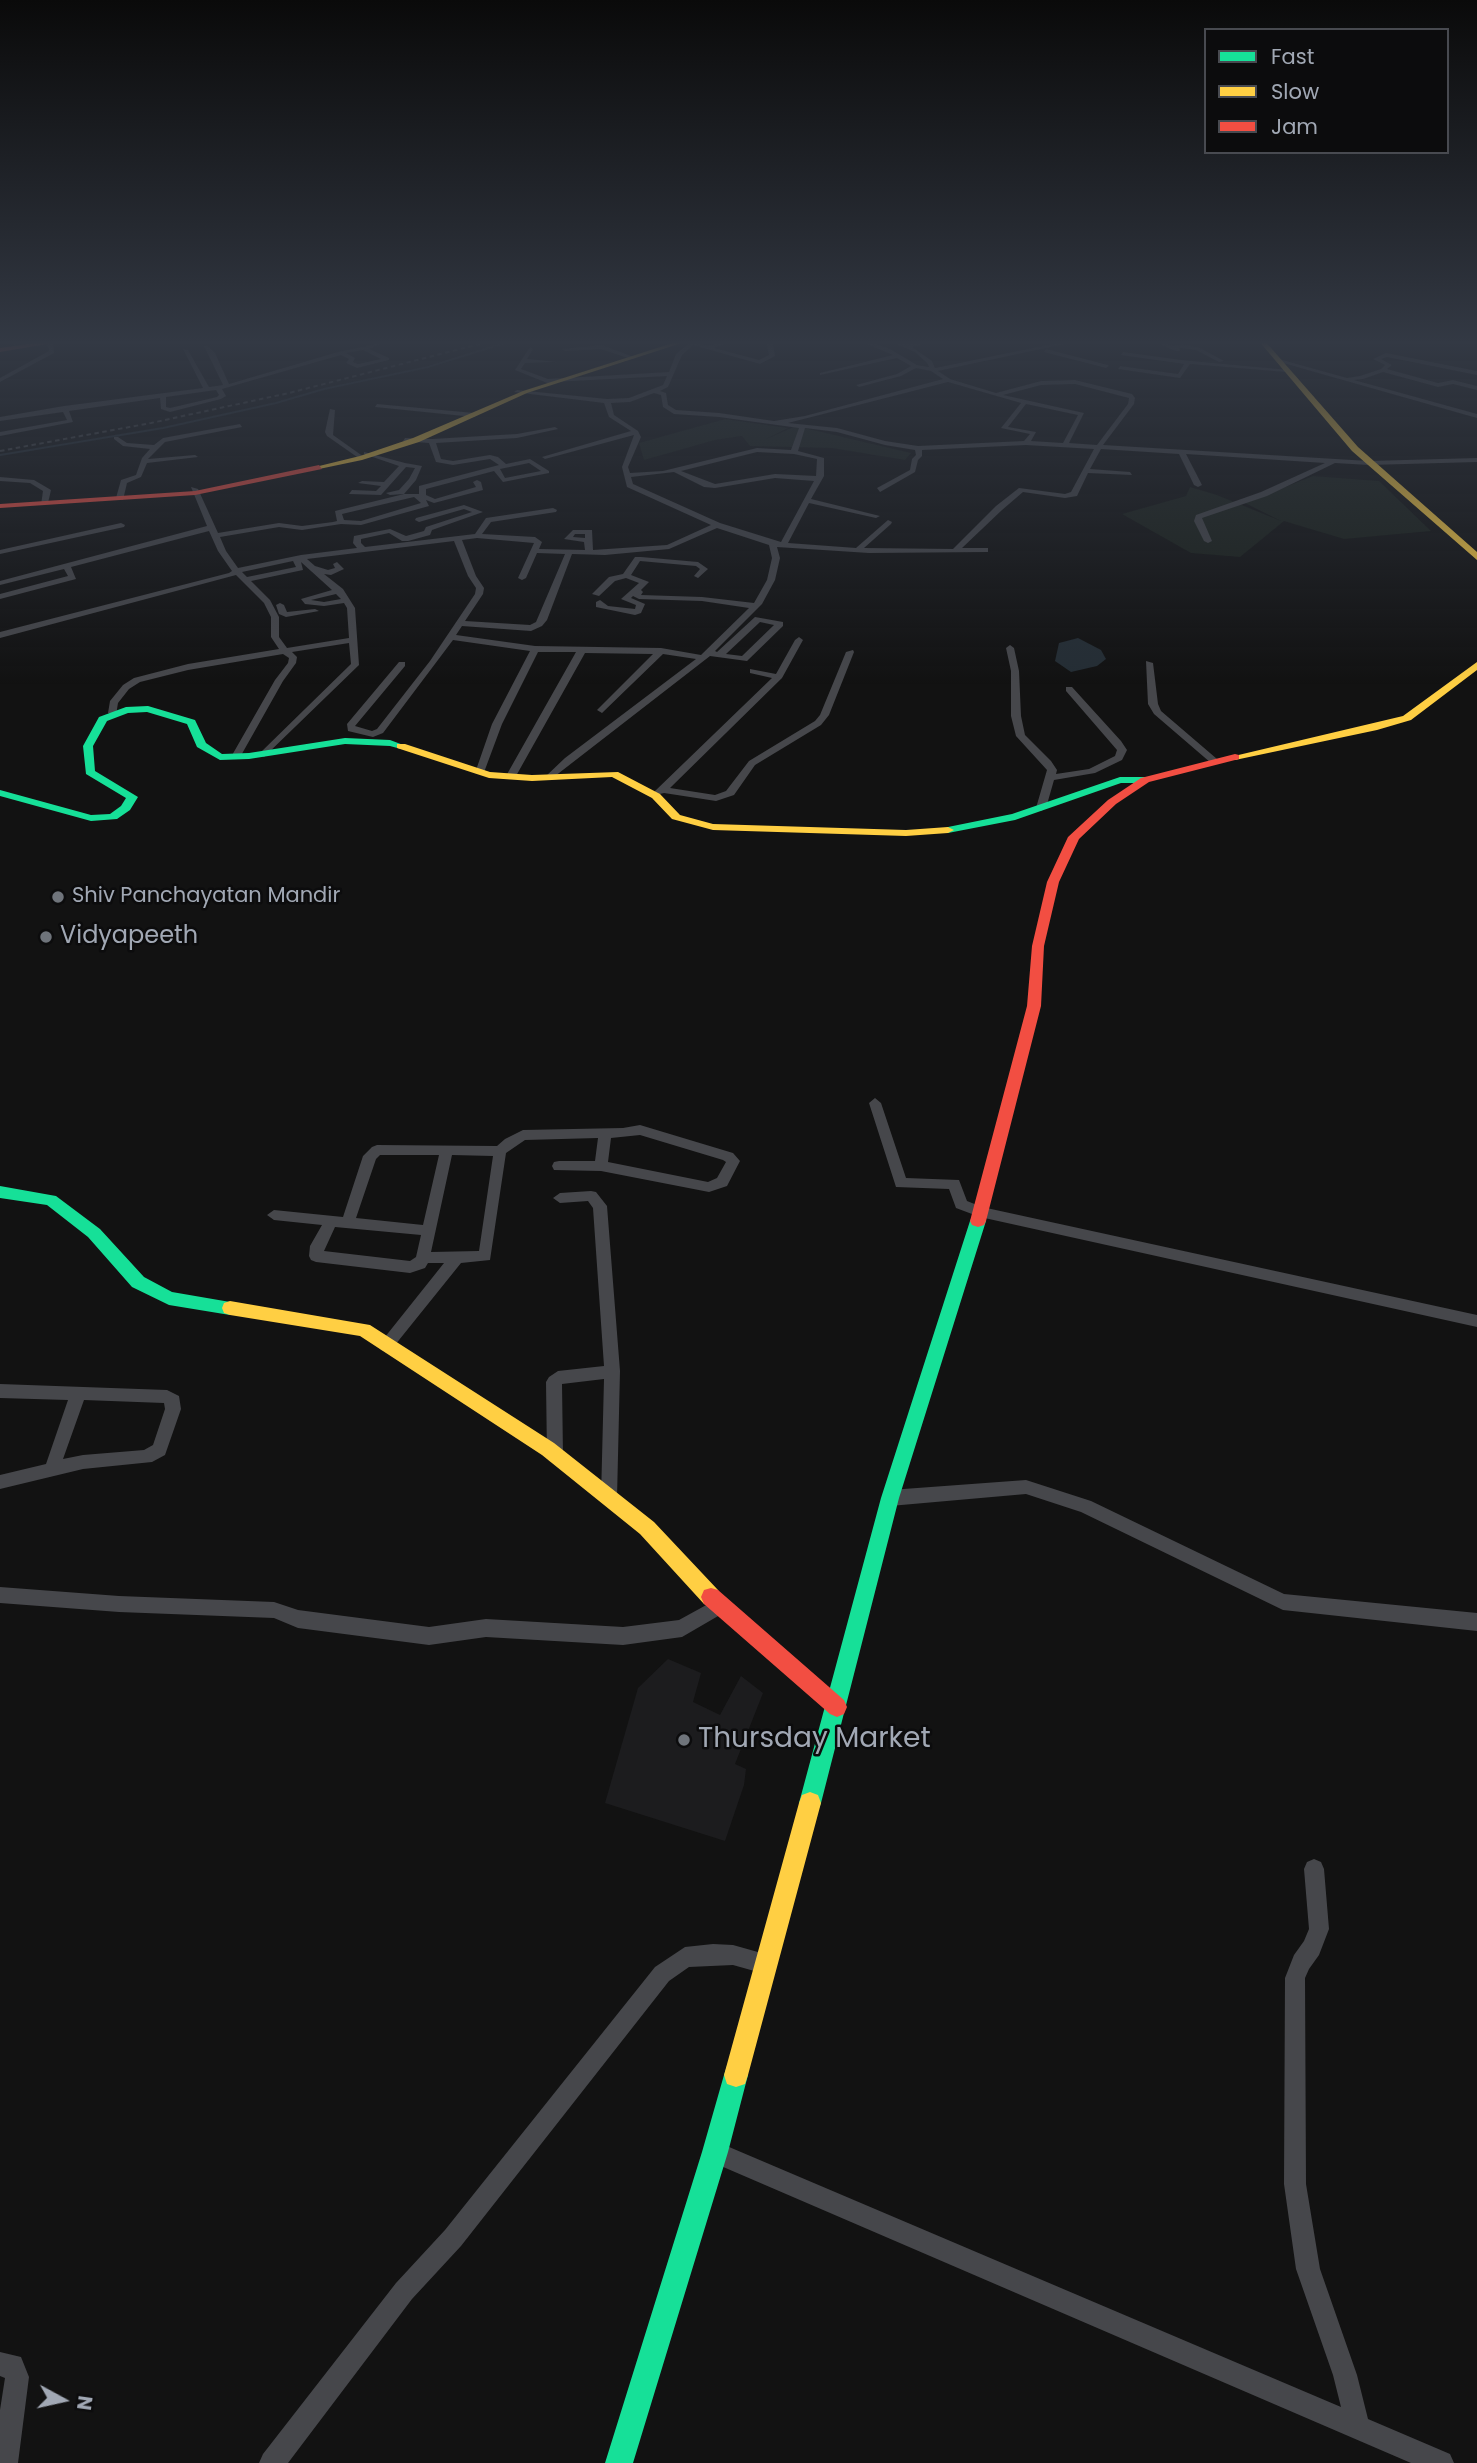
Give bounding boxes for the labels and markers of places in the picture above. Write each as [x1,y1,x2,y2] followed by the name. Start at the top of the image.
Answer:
[72,884,340,910] place label: Shiv Panchayatan Mandir
[50,889,66,905] marker: Shiv Panchayatan Mandir
[60,923,198,951] place label: Vidyapeeth
[38,929,54,945] marker: Vidyapeeth
[698,1723,931,1757] place label: Thursday Market
[676,1732,692,1748] marker: Thursday Market

